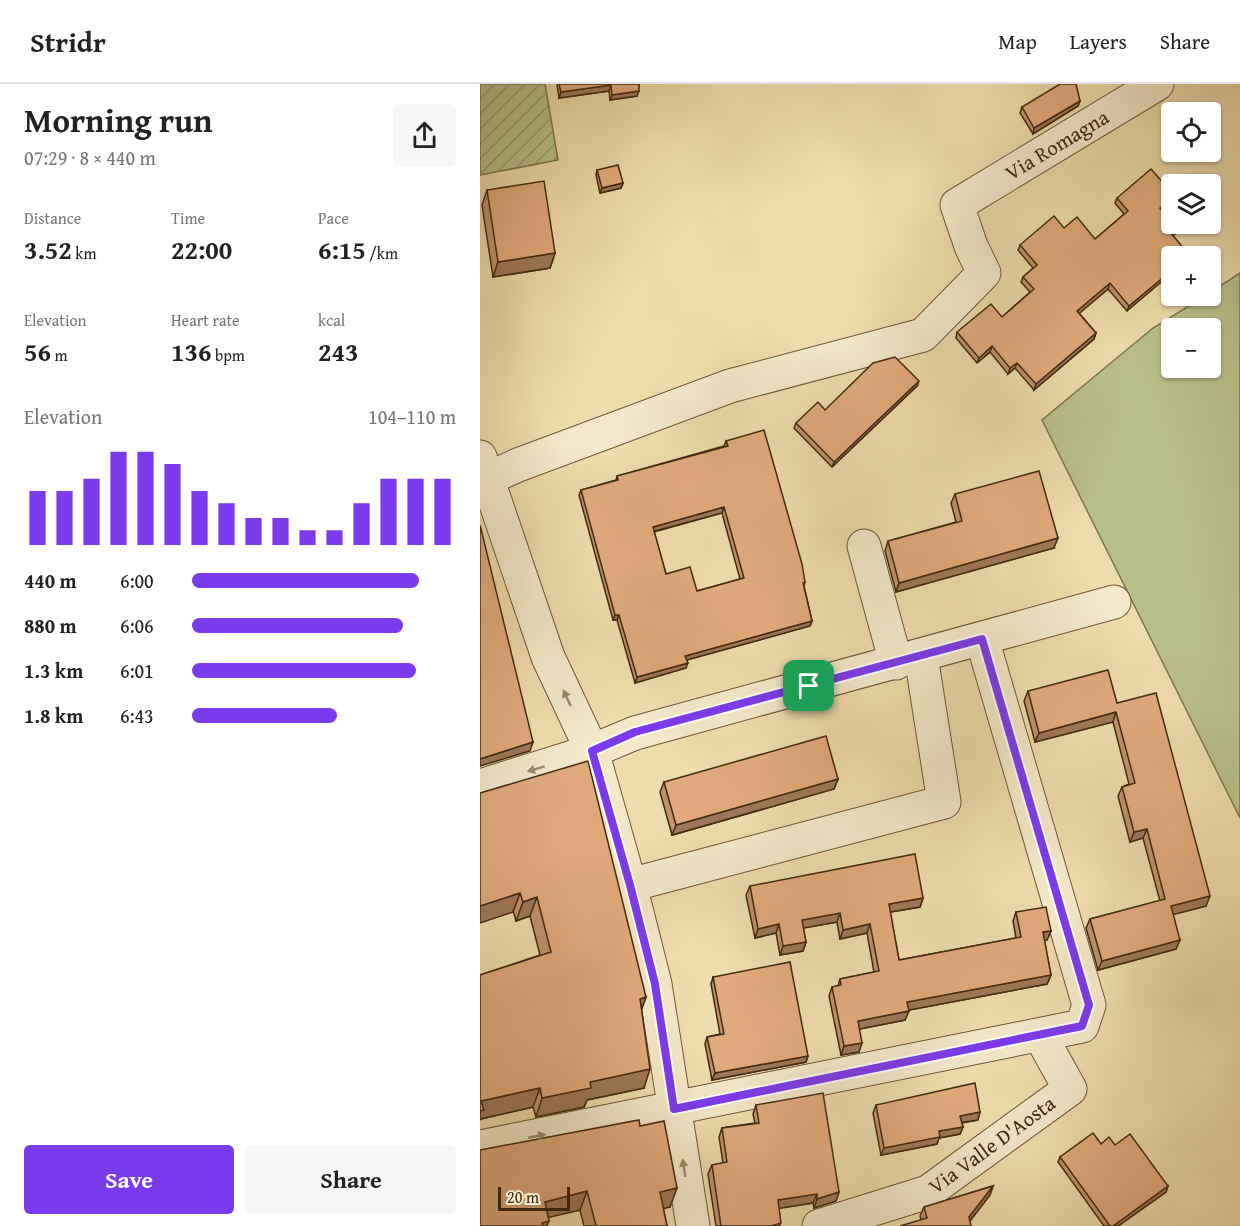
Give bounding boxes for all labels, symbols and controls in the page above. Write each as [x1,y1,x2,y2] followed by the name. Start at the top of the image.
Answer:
[30,21,106,62] text: Stridr
[998,26,1037,57] text: Map
[1070,26,1127,57] text: Layers
[1160,26,1210,57] text: Share
[24,96,213,144] text: Morning run
[999,101,1115,188] street label: Via Romagna
[1161,102,1221,378] map controls
[1161,102,1221,162] button: locate
[393,104,456,167] button: share
[24,143,156,172] text: 07:29 · 8 × 440 m
[1161,174,1221,234] button: layers
[24,206,81,230] text: Distance
[171,206,205,230] text: Time
[318,206,349,230] text: Pace
[24,230,72,269] text: 3.52
[171,230,232,269] text: 22:00
[318,230,366,269] text: 6:15
[72,241,96,265] text: km
[366,241,398,265] text: /km
[1161,246,1221,306] button: +
[24,308,87,332] text: Elevation
[171,308,240,332] text: Heart rate
[318,308,345,332] text: kcal
[1161,318,1221,378] button: −
[24,332,51,371] text: 56
[171,332,211,371] text: 136
[318,332,358,371] text: 243
[51,343,68,367] text: m
[211,343,245,367] text: bpm
[24,402,102,431] text: Elevation
[368,402,456,431] text: 104–110 m
[24,566,77,595] text: 440 m
[120,566,154,595] text: 6:00
[24,611,77,640] text: 880 m
[120,611,154,640] text: 6:06
[24,656,83,685] text: 1.3 km
[120,656,154,685] text: 6:01
[783,660,834,711] pin
[792,669,825,702] icon: arrive
[561,689,571,707] one-way arrow
[24,701,83,730] text: 1.8 km
[120,701,154,730] text: 6:43
[527,764,545,774] one-way arrow
[922,1088,1062,1201] street label: Via Valle D'Aosta
[528,1131,547,1140] one-way arrow
[24,1145,234,1214] button: Save
[246,1145,456,1214] button: Share
[679,1159,688,1178] one-way arrow
[498,1184,570,1212] scale bar
[507,1185,539,1209] text: 20 m

